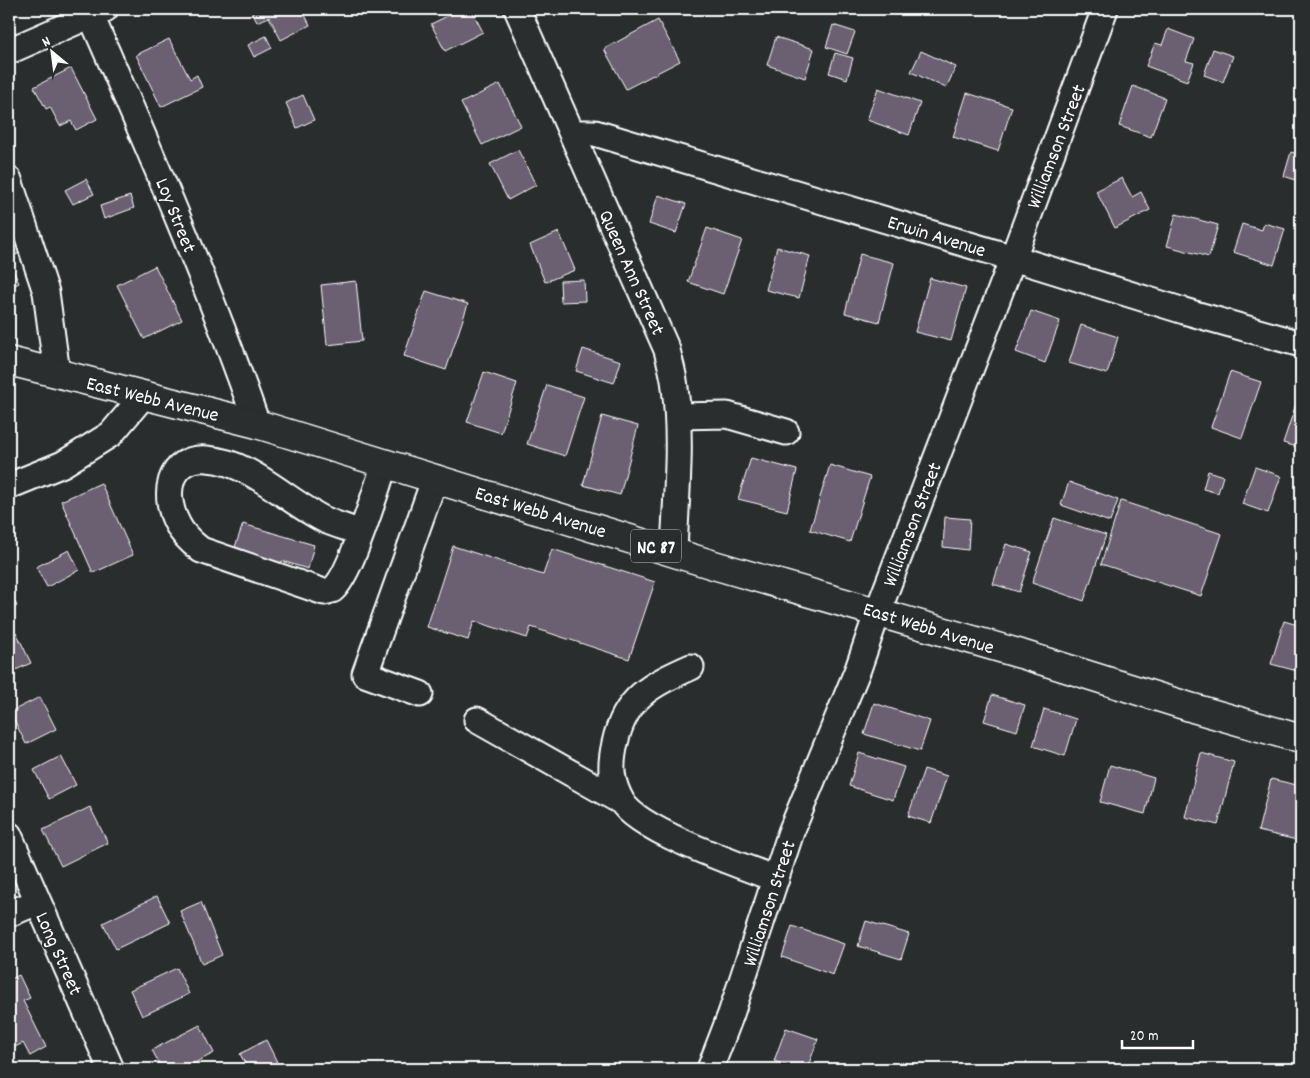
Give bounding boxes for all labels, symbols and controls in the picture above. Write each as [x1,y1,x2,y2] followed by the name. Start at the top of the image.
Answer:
[28,28,78,78] north arrow
[39,32,55,53] text: N
[1021,81,1094,213] street label: Williamson Street
[147,175,202,258] street label: Loy Street
[590,206,670,340] street label: Queen Ann Street
[883,210,989,266] street label: Erwin Avenue
[83,371,222,431] street label: East Webb Avenue
[877,459,950,591] street label: Williamson Street
[471,481,609,547] street label: East Webb Avenue
[631,530,681,562] road number: NC 87
[859,597,997,663] street label: East Webb Avenue
[737,837,804,971] street label: Williamson Street
[27,908,88,1000] street label: Long Street
[1122,1018,1194,1050] scale bar
[1130,1026,1158,1048] text: 20 m

